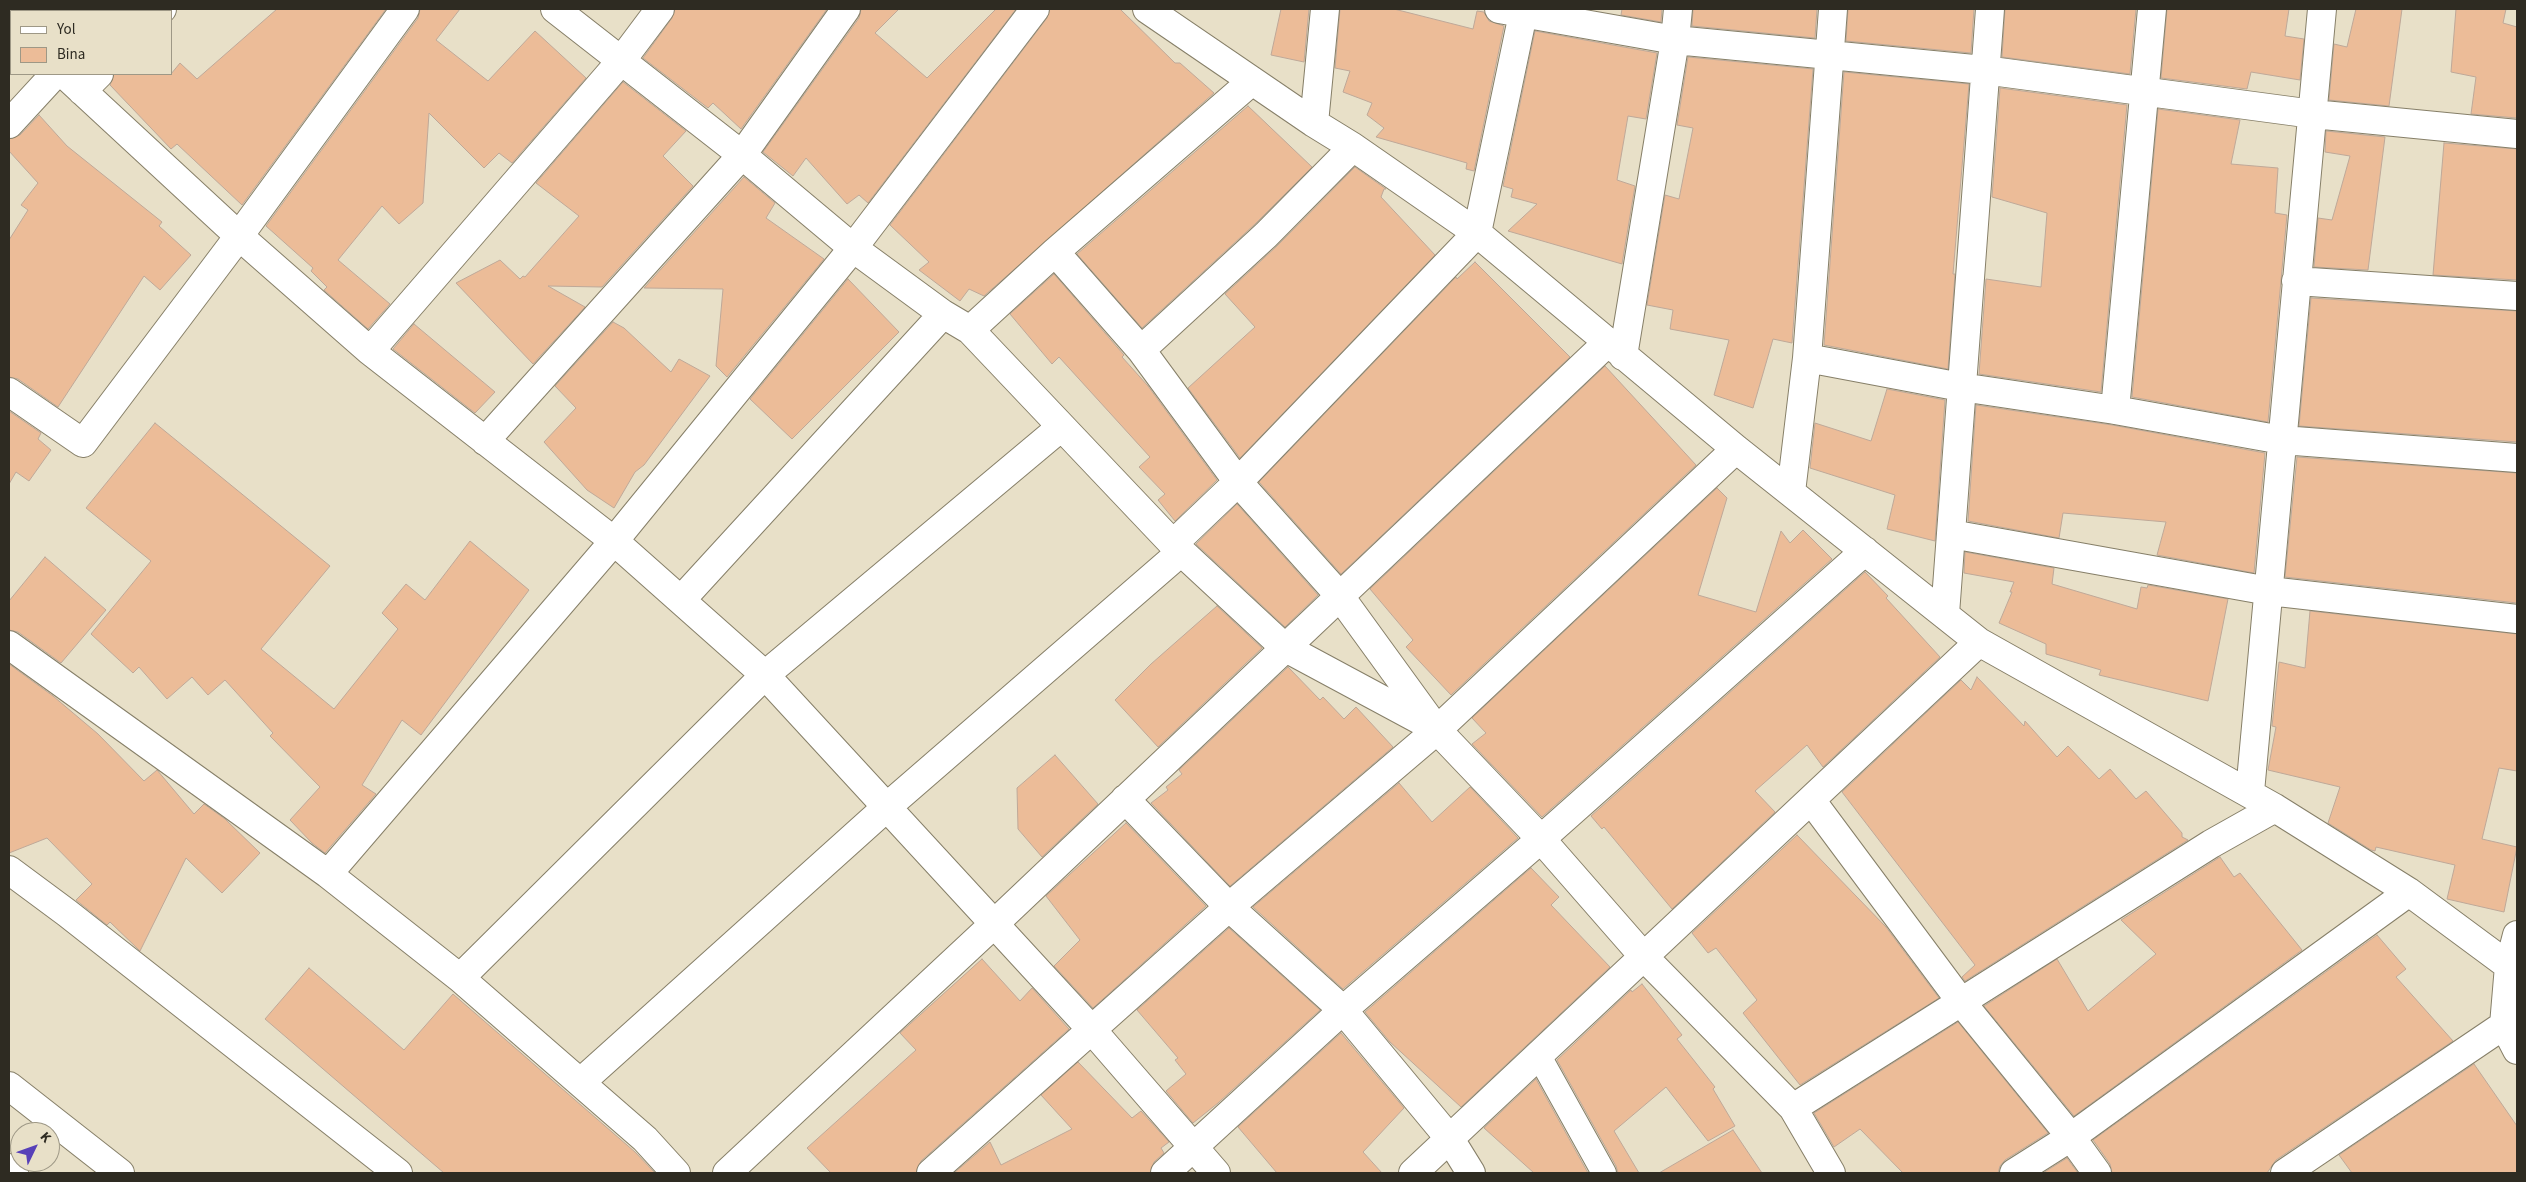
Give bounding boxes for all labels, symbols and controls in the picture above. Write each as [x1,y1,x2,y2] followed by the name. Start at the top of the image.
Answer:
[10,10,172,75] legend
[57,19,75,40] text: Yol
[57,44,85,65] text: Bina
[10,1122,60,1172] north arrow
[35,1128,56,1148] text: K

